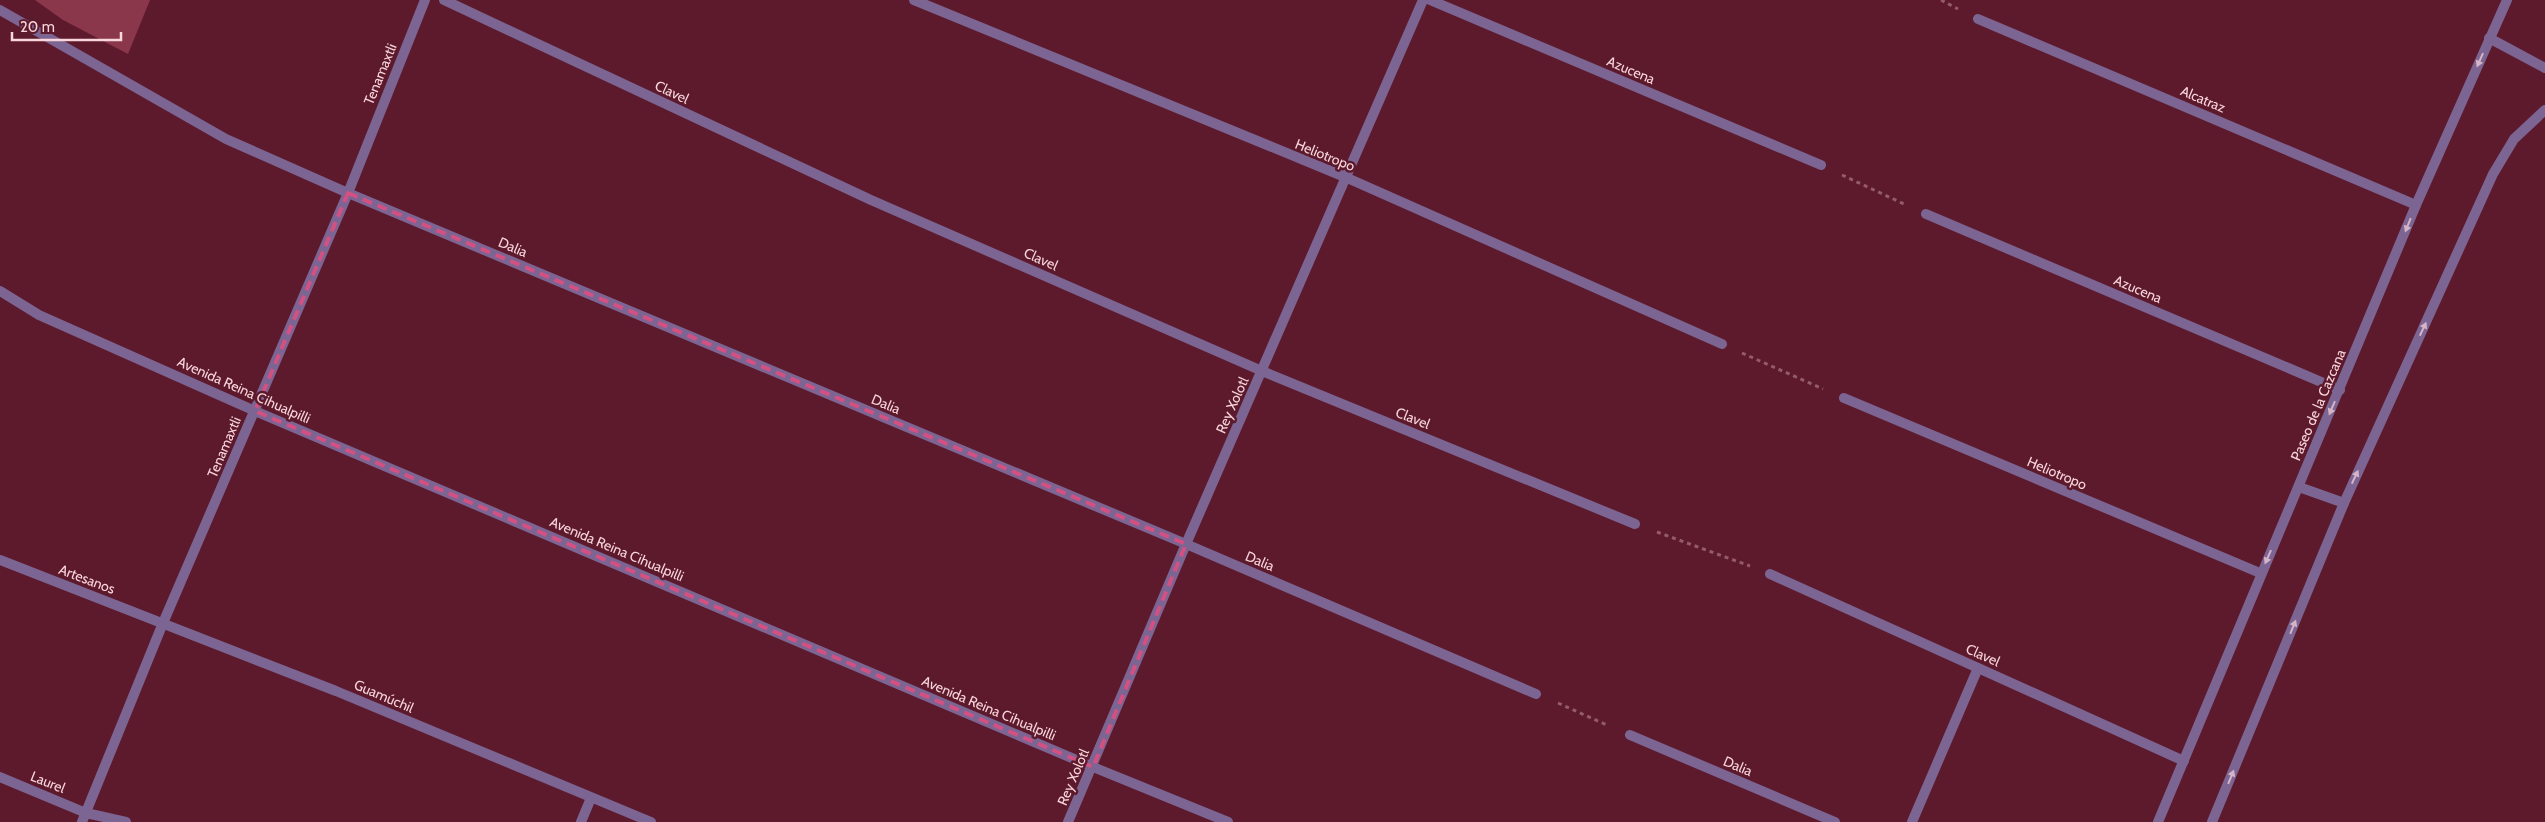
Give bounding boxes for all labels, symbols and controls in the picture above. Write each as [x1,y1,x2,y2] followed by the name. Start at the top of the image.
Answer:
[12,10,121,42] scale bar
[20,18,55,36] text: 20 m
[360,41,400,107] street label: Tenamaxtli
[1604,52,1658,88] street label: Azucena
[2475,53,2483,67] one-way arrow
[652,76,693,108] street label: Clavel
[2178,82,2229,117] street label: Alcatraz
[1292,135,1358,175] street label: Heliotropo
[2403,218,2411,232] one-way arrow
[496,233,530,261] street label: Dalia
[1021,244,1062,275] street label: Clavel
[2111,271,2165,307] street label: Azucena
[2419,322,2427,336] one-way arrow
[2286,346,2350,463] street label: Paseo de la Cazcana
[175,353,313,427] street label: Avenida Reina Cihualpilli
[1212,373,1253,436] street label: Rey Xolotl
[869,390,903,418] street label: Dalia
[2328,401,2336,415] one-way arrow
[1393,403,1434,433] street label: Clavel
[203,414,245,480] street label: Tenamaxtli
[2025,452,2090,494] street label: Heliotropo
[2352,470,2360,484] one-way arrow
[547,513,687,585] street label: Avenida Reina Cihualpilli
[1243,547,1277,575] street label: Dalia
[2263,550,2271,564] one-way arrow
[56,560,118,598] street label: Artesanos
[2289,620,2297,634] one-way arrow
[1963,640,2004,671] street label: Clavel
[919,672,1059,744] street label: Avenida Reina Cihualpilli
[351,675,417,717] street label: Guamúchil
[1053,745,1093,808] street label: Rey Xolotl
[1721,752,1755,780] street label: Dalia
[28,767,69,797] street label: Laurel
[2227,770,2235,784] one-way arrow

